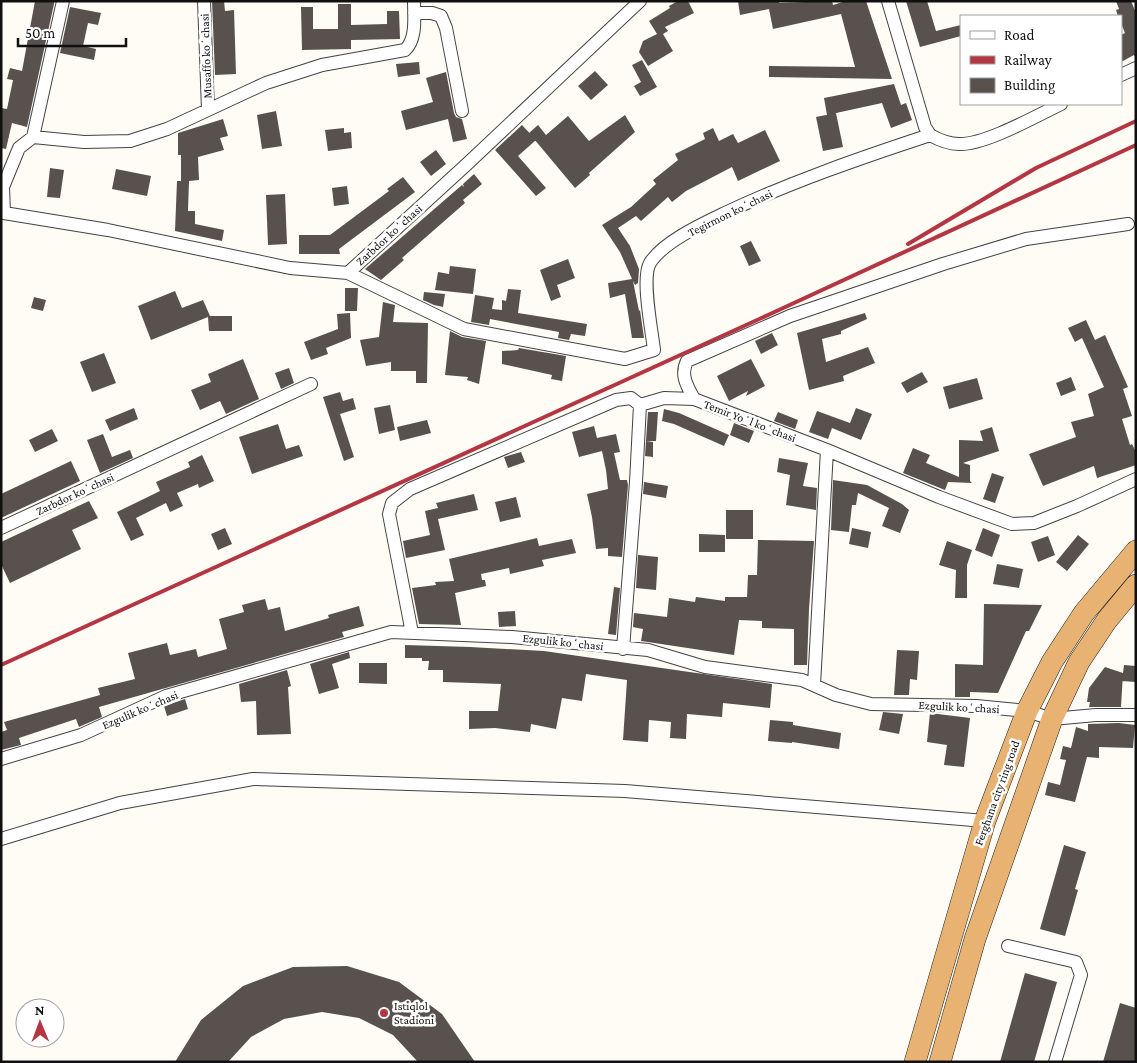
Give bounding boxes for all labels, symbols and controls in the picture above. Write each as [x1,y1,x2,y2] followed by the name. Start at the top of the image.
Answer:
[198,13,214,99] street label: Musaffo koʻchasi
[18,15,125,47] scale bar
[960,15,1122,105] legend
[25,25,55,41] text: 50 m
[1004,27,1035,43] text: Road
[1004,52,1052,69] text: Railway
[1004,77,1055,94] text: Building
[685,186,775,240] street label: Tegirmon koʻchasi
[353,202,425,268] street label: Zarbdor koʻchasi
[702,397,798,445] street label: Temir Yoʻl koʻchasi
[34,470,116,518] street label: Zarbdor koʻchasi
[522,631,604,653] street label: Ezgulik koʻchasi
[100,688,180,732] street label: Ezgulik koʻchasi
[918,698,1000,716] street label: Ezgulik koʻchasi
[972,738,1023,847] street label: Ferghana city ring road
[15,998,65,1048] north arrow
[394,999,434,1027] place label: Istiqlol Stadioni
[35,1002,45,1018] text: N
[378,1007,390,1019] marker: Istiqlol Stadioni

